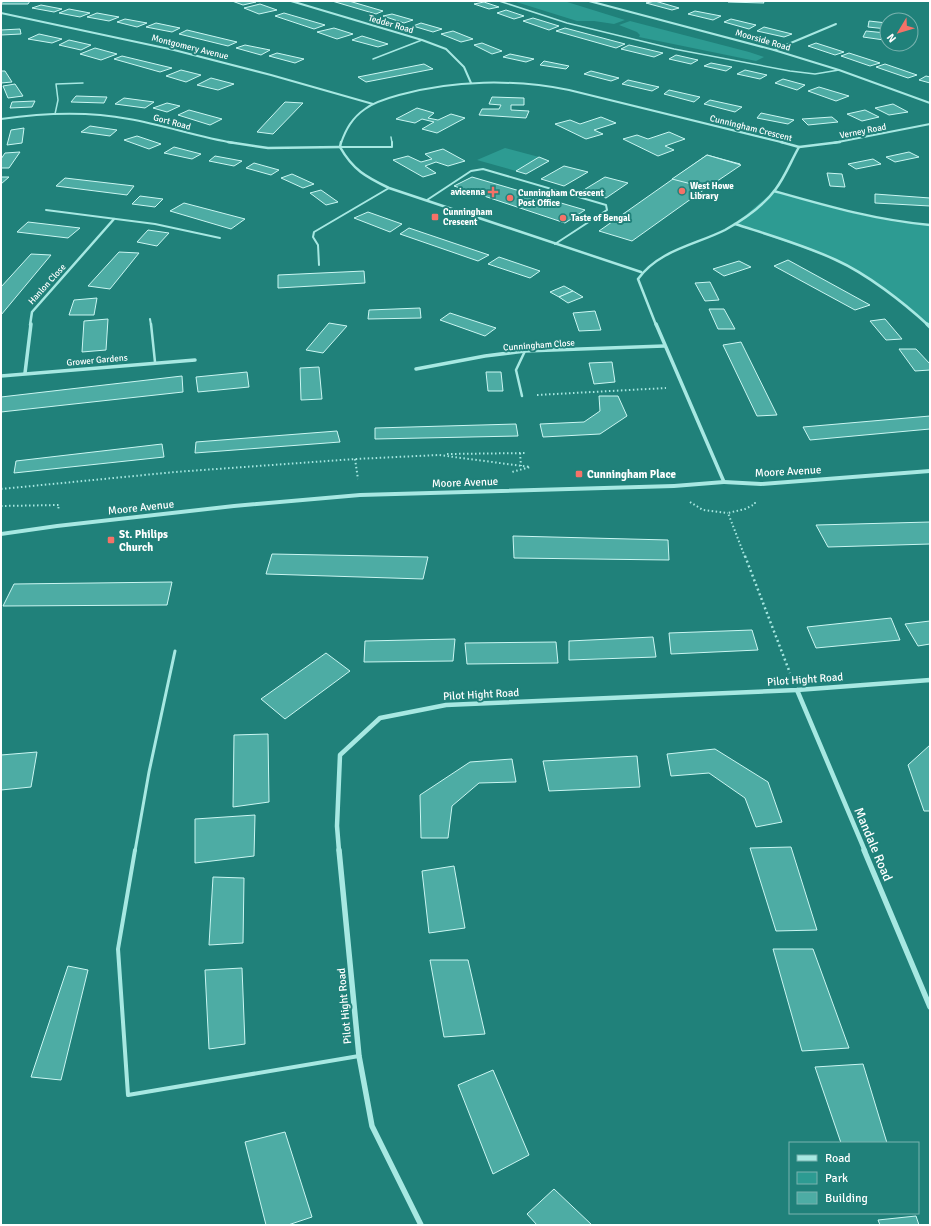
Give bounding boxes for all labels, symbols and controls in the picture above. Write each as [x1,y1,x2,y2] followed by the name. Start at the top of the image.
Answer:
[879,12,919,52] north arrow
[367,13,415,36] street label: Tedder Road
[734,27,792,54] street label: Moorside Road
[884,31,899,45] text: N
[150,33,230,62] street label: Montgomery Avenue
[152,112,192,133] street label: Gort Road
[708,113,793,144] street label: Cunningham Crescent
[839,122,888,141] street label: Verney Road
[690,181,734,202] place label: West Howe Library
[677,186,687,196] marker: West Howe Library
[451,187,485,198] place label: avicenna
[488,187,498,197] marker: avicenna
[518,188,604,209] place label: Cunningham Crescent Post Office
[505,193,515,203] marker: Cunningham Crescent Post Office
[443,207,492,228] place label: Cunningham Crescent
[430,212,440,222] marker: Cunningham Crescent
[558,213,568,223] marker: Taste of Bengal
[571,213,631,224] place label: Taste of Bengal
[26,261,69,307] street label: Hanlon Close
[503,337,576,353] street label: Cunningham Close
[66,352,128,369] street label: Grower Gardens
[754,463,822,480] street label: Moore Avenue
[587,468,677,481] place label: Cunningham Place
[574,469,584,479] marker: Cunningham Place
[432,475,498,490] street label: Moore Avenue
[107,498,175,517] street label: Moore Avenue
[119,528,168,554] place label: St. Philips Church
[106,535,116,545] marker: St. Philips Church
[767,670,844,689] street label: Pilot Hight Road
[443,686,520,703] street label: Pilot Hight Road
[850,805,896,884] street label: Mandale Road
[335,967,354,1045] street label: Pilot Hight Road
[789,1142,919,1214] legend
[825,1151,851,1166] text: Road
[825,1171,848,1186] text: Park
[825,1191,868,1206] text: Building

